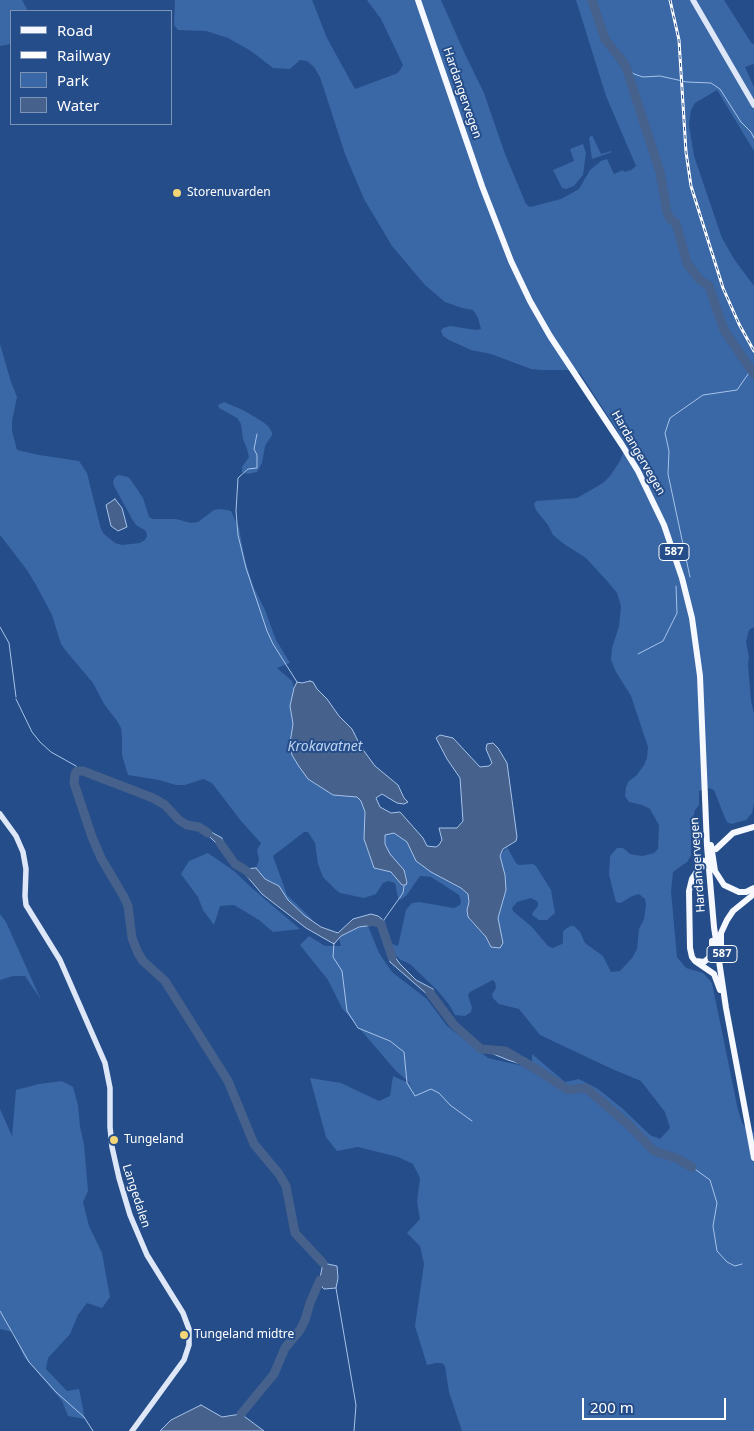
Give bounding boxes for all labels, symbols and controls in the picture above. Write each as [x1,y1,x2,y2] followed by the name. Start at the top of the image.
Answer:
[10,10,172,125] legend
[57,20,93,40] text: Road
[57,45,110,65] text: Railway
[440,46,484,140] street label: Hardangervegen
[57,70,89,90] text: Park
[57,95,99,115] text: Water
[187,186,271,200] place label: Storenuvarden
[171,187,183,199] marker: Storenuvarden
[608,408,668,498] street label: Hardangervegen
[659,544,689,560] road number: 587
[288,739,362,755] water label: Krokavatnet
[687,817,709,913] street label: Hardangervegen
[707,946,737,962] road number: 587
[124,1133,184,1147] place label: Tungeland
[108,1134,120,1146] marker: Tungeland
[119,1162,153,1230] street label: Langedalen
[194,1328,294,1342] place label: Tungeland midtre
[178,1329,190,1341] marker: Tungeland midtre
[584,1388,728,1420] scale bar
[590,1397,634,1417] text: 200 m

